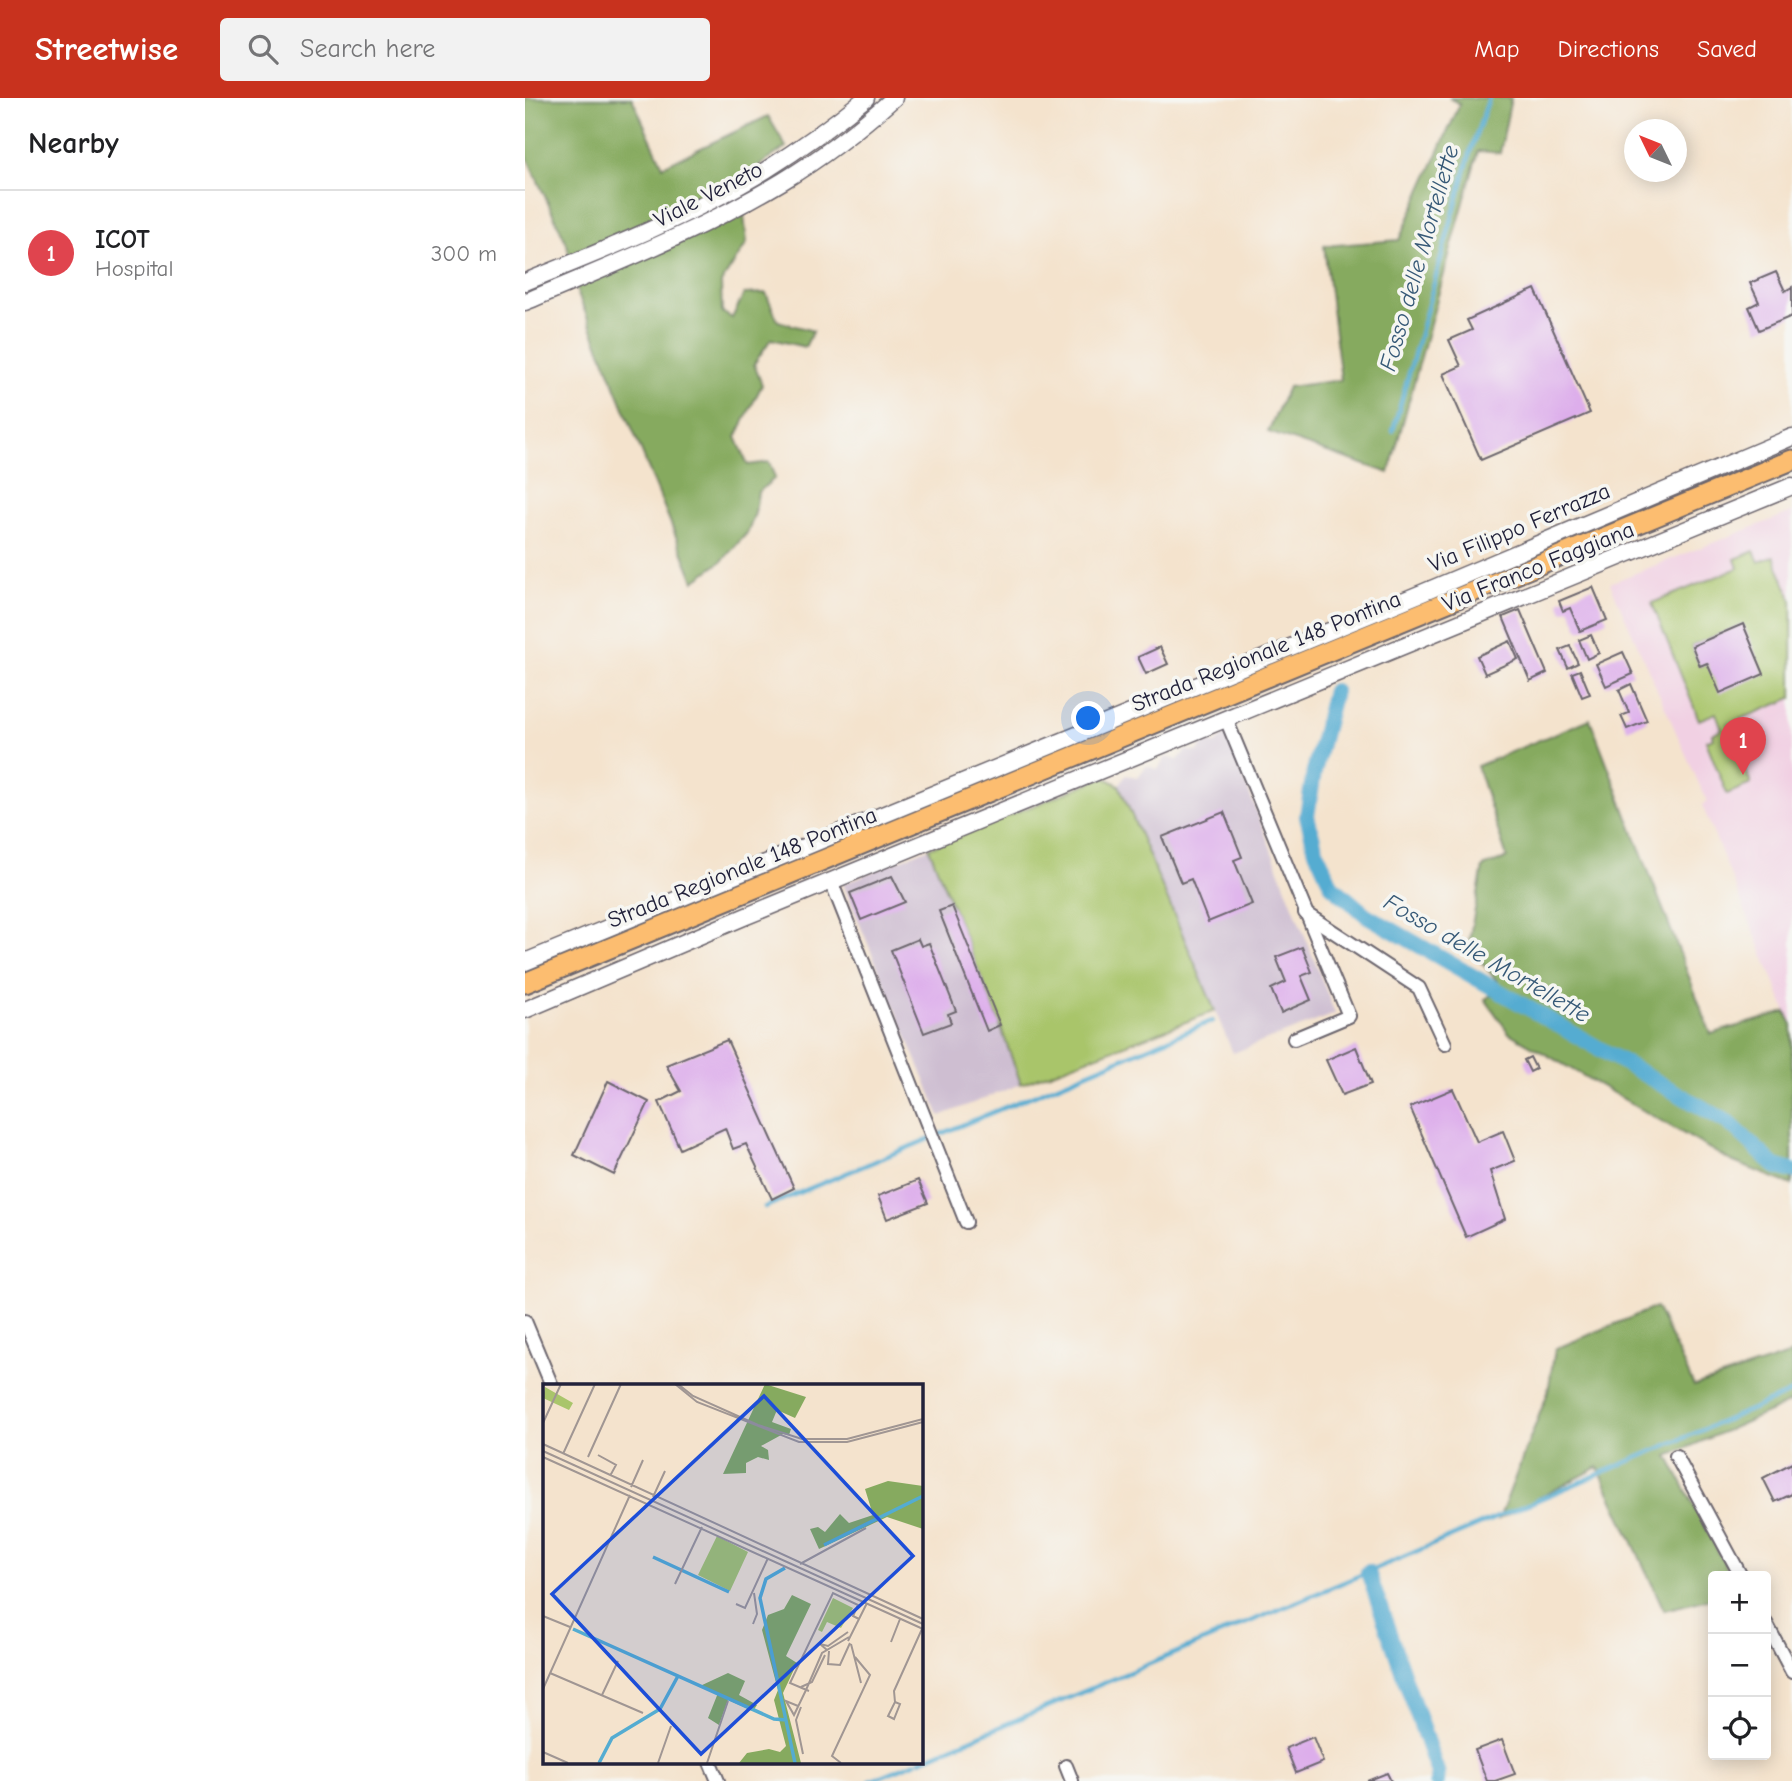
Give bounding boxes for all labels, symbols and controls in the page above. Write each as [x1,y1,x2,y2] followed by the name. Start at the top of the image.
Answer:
[220,18,710,81] search box
[35,30,178,68] text: Streetwise
[244,30,282,68] icon: search
[300,34,435,64] text: Search here
[1474,35,1520,63] text: Map
[1558,35,1659,63] text: Directions
[1697,35,1757,63] text: Saved
[1624,119,1687,182] north arrow
[28,126,119,161] text: Nearby
[1373,142,1465,374] water label: Fosso delle Mortellette
[649,156,767,233] street label: Viale Veneto
[95,225,150,255] text: ICOT
[46,240,56,267] text: 1
[431,240,497,267] text: 300 m
[95,255,173,282] text: Hospital
[1424,477,1614,578] street label: Via Filippo Ferrazza
[1438,516,1638,617] street label: Via Franco Faggiana
[1128,585,1405,718] street label: Strada Regionale 148 Pontina
[1071,701,1105,735] your location
[1720,717,1766,775] pin: 1
[604,801,881,934] street label: Strada Regionale 148 Pontina
[1379,888,1595,1028] water label: Fosso delle Mortellette
[543,1384,922,1764] inset map
[1708,1571,1771,1760] map controls
[1708,1571,1771,1634] button: +
[1708,1634,1771,1697] button: −
[1708,1697,1771,1760] button: locate

